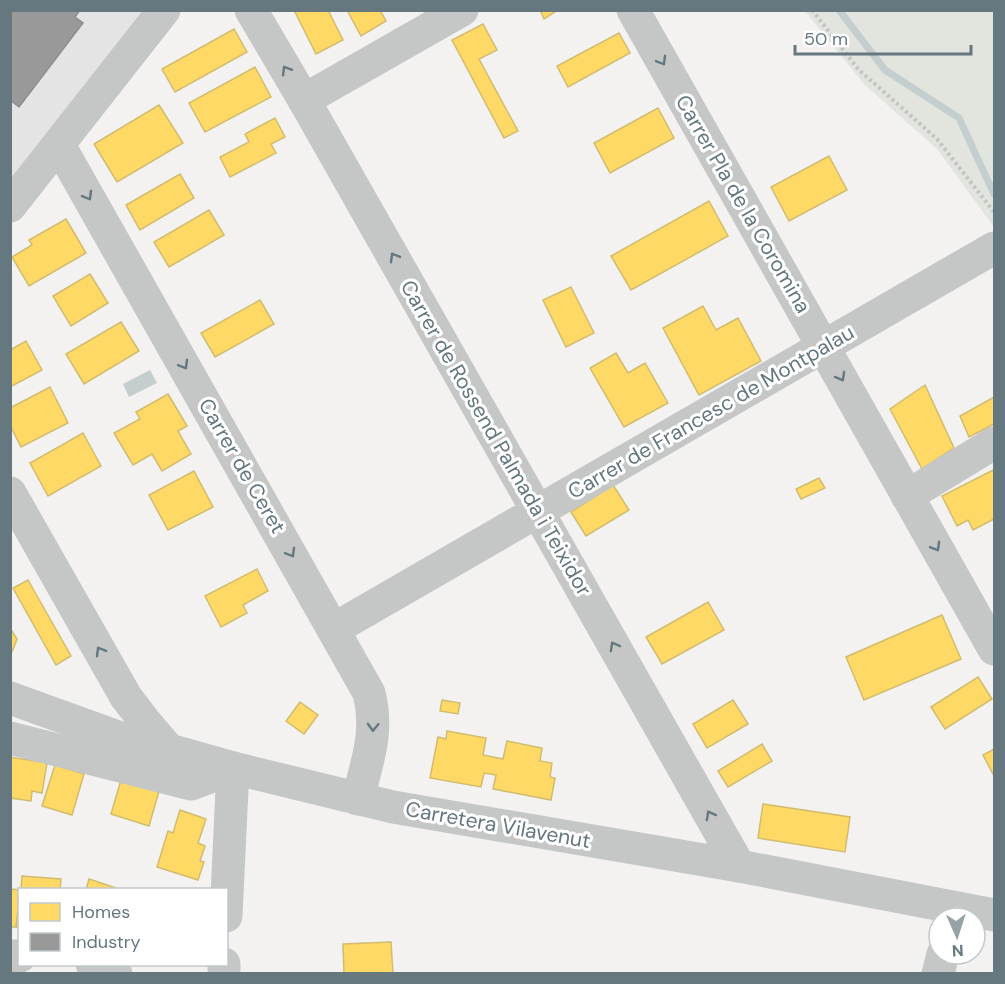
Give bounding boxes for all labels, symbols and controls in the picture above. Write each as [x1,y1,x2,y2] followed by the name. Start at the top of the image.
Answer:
[795,18,970,56] scale bar
[804,27,848,51] text: 50 m
[654,55,666,65] one-way arrow
[282,65,294,76] one-way arrow
[669,90,817,318] street label: Carrer Pla de la Coromina
[81,190,92,200] one-way arrow
[389,253,401,263] one-way arrow
[394,275,598,601] street label: Carrer de Rossend Palmada i Teixidor
[563,318,859,506] street label: Carrer de Francesc de Montpalau
[177,359,189,369] one-way arrow
[834,371,845,381] one-way arrow
[192,393,292,539] street label: Carrer de Ceret
[929,541,941,551] one-way arrow
[284,547,295,557] one-way arrow
[610,642,621,652] one-way arrow
[96,647,107,657] one-way arrow
[367,723,379,732] one-way arrow
[403,795,593,855] street label: Carretera Vilavenut
[706,811,717,822] one-way arrow
[18,888,228,966] legend
[72,900,130,924] text: Homes
[927,906,987,966] north arrow
[72,930,141,954] text: Industry
[951,940,964,961] text: N

